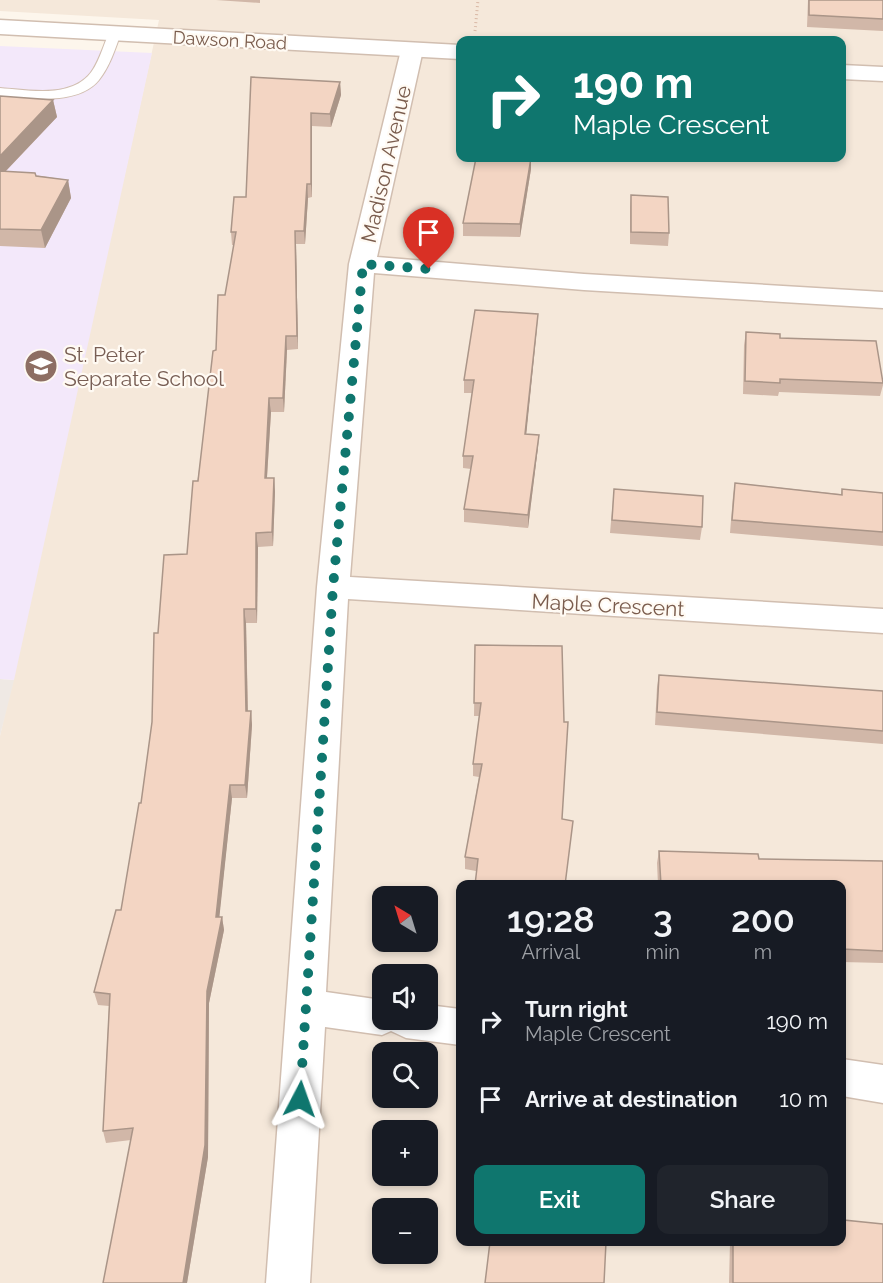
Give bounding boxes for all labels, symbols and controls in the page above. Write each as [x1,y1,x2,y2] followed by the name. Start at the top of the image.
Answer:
[172,27,288,53] street label: Dawson Road
[573,59,693,108] text: 190 m
[474,60,552,138] icon: right
[356,83,416,245] street label: Madison Avenue
[573,109,770,140] text: Maple Crescent
[403,207,454,269] pin
[412,216,445,249] icon: arrive
[64,342,224,391] place label: St. Peter Separate School
[23,348,59,384] school or university icon: St. Peter Separate School
[531,589,685,621] street label: Maple Crescent
[372,886,438,952] north arrow
[372,886,438,1264] map controls
[507,898,595,940] text: 19:28
[653,898,673,940] text: 3
[731,898,795,940] text: 200
[521,940,580,964] text: Arrival
[646,940,680,964] text: min
[754,940,772,964] text: m
[372,964,438,1030] button: sound
[525,996,628,1022] text: Turn right
[474,1005,507,1038] icon: right
[766,1008,828,1034] text: 190 m
[525,1022,671,1046] text: Maple Crescent
[372,1042,438,1108] button: search
[268,1067,332,1131] position arrow
[474,1083,507,1116] icon: arrive
[525,1086,738,1112] text: Arrive at destination
[779,1086,828,1112] text: 10 m
[372,1120,438,1186] button: +
[474,1165,645,1234] button: Exit
[657,1165,828,1234] button: Share
[372,1198,438,1264] button: −

